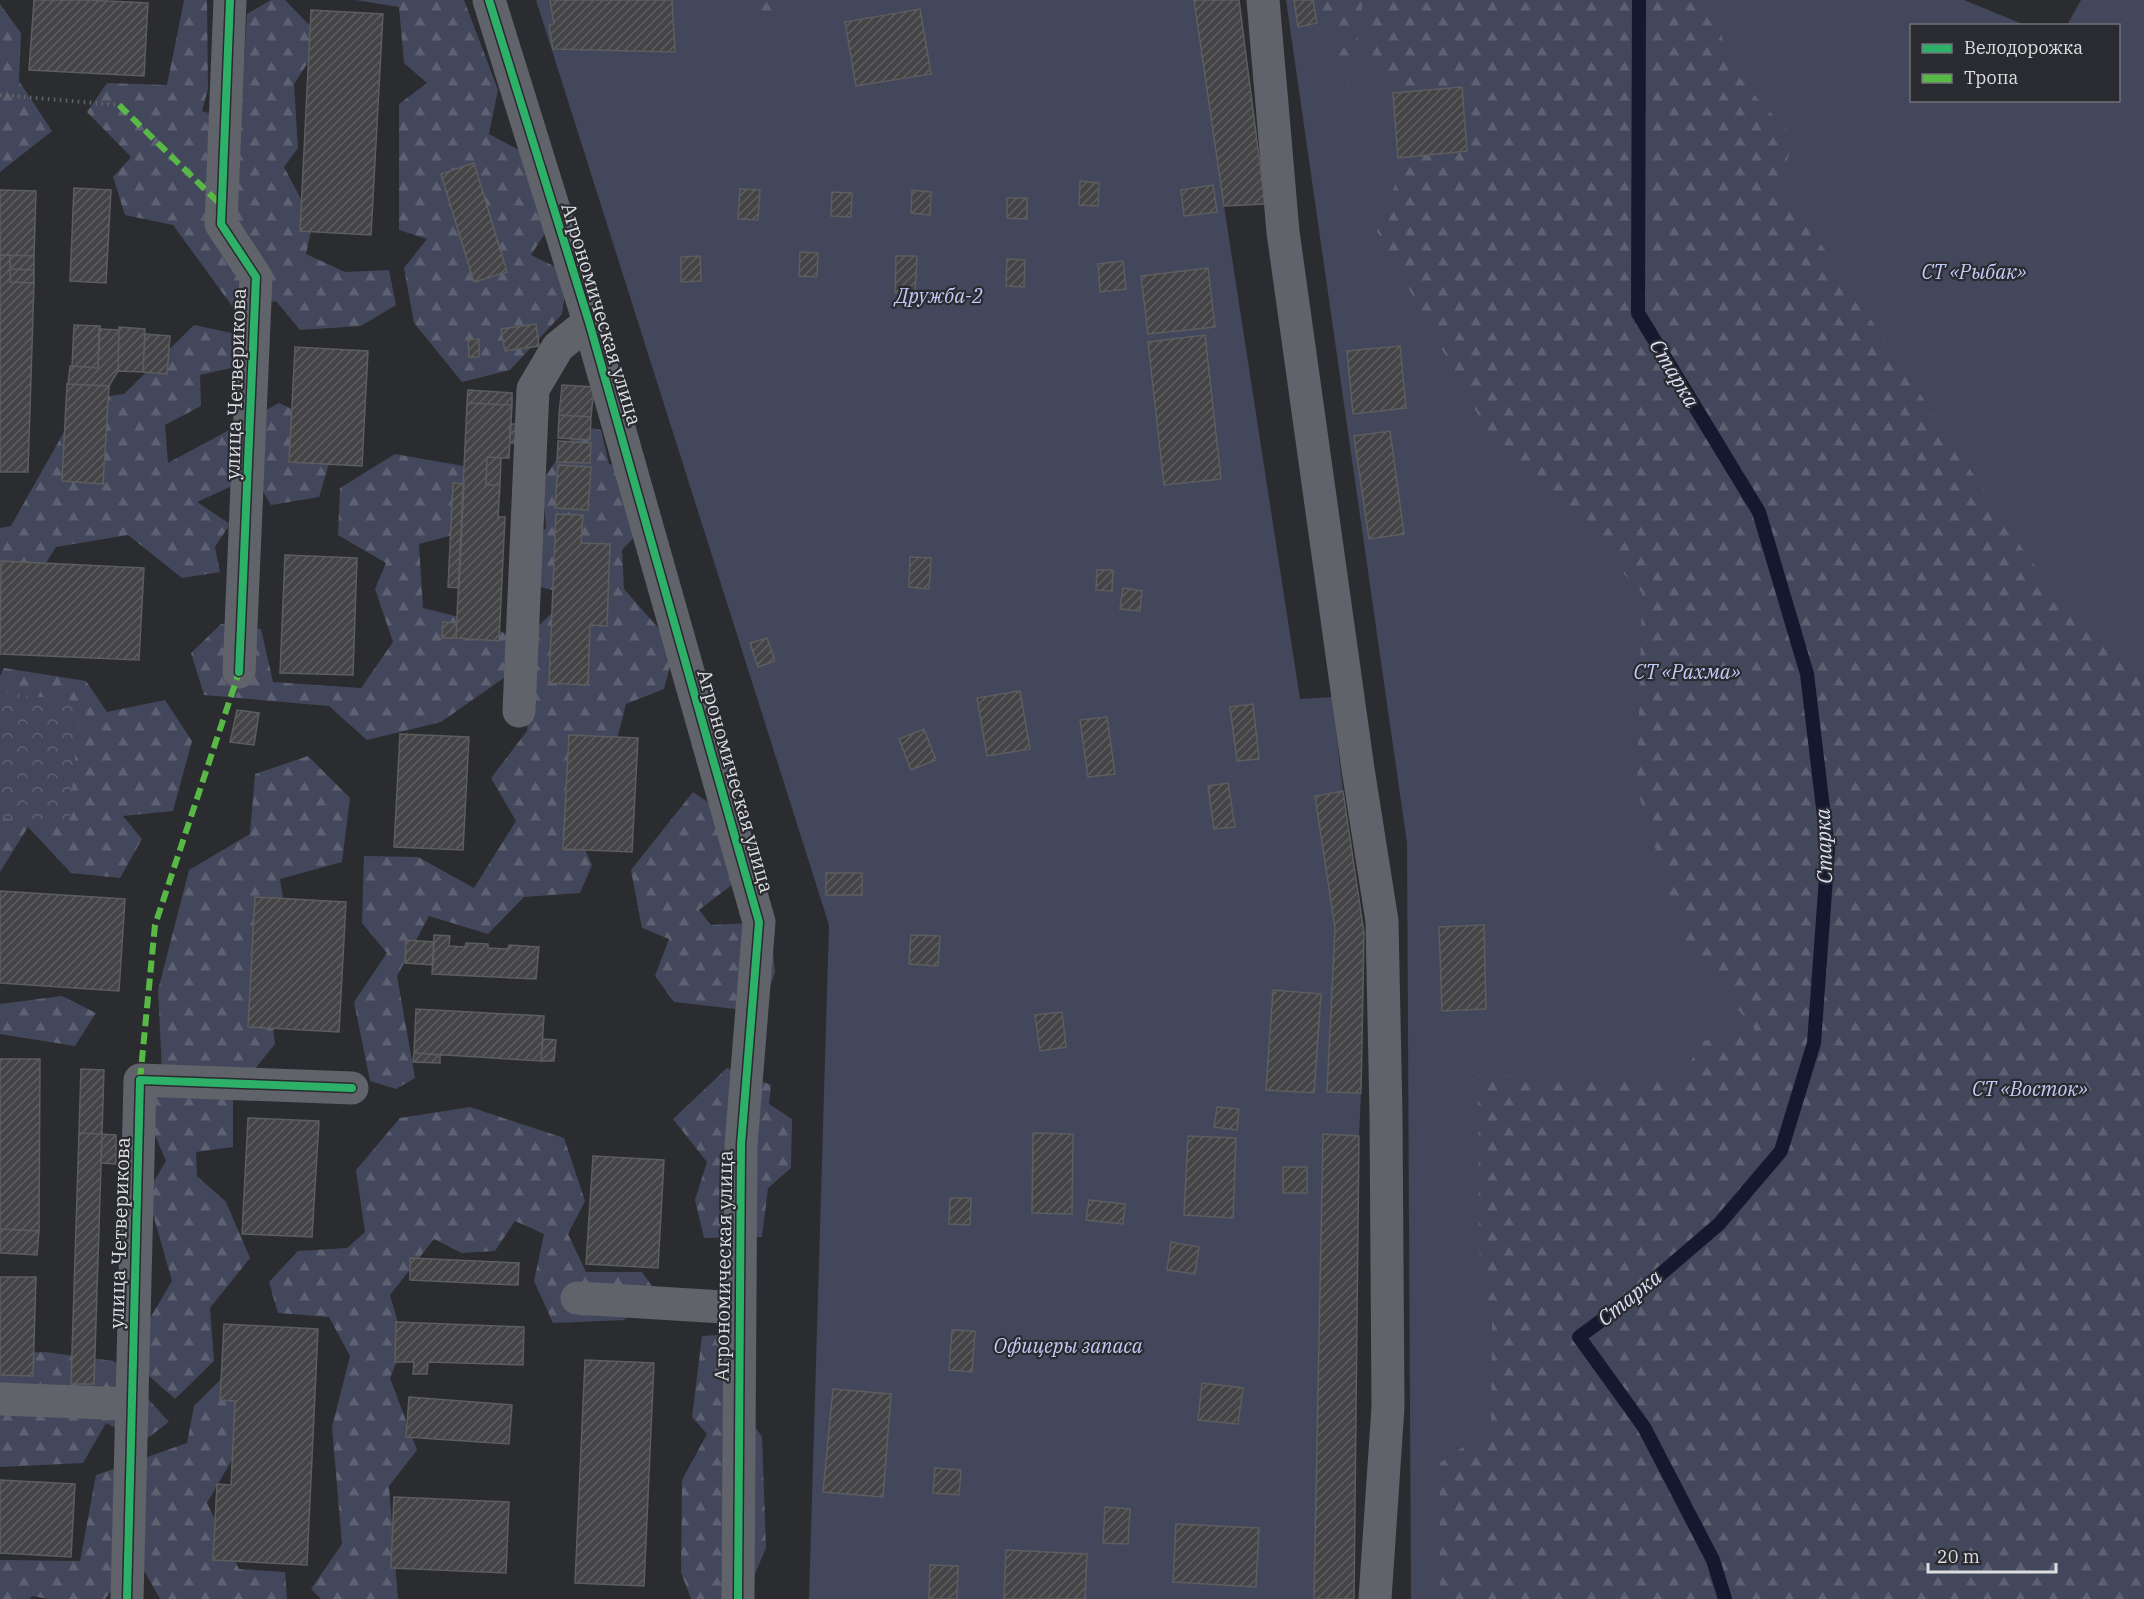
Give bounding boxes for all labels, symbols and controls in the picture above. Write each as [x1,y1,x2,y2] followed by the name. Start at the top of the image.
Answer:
[1910,24,2120,102] legend
[1964,36,2083,59] text: Велодорожка
[1964,66,2019,89] text: Тропа
[555,199,649,429] street label: Агрономическая улица
[1921,258,2027,285] park label: СТ «Рыбак»
[893,282,983,309] park label: Дружба-2
[218,288,252,480] street label: улица Четверикова
[1644,333,1707,413] water label: Старка
[1634,658,1741,685] park label: СТ «Рахма»
[691,666,781,896] street label: Агрономическая улица
[1808,807,1838,884] water label: Старка
[1972,1075,2088,1102] park label: СТ «Восток»
[102,1137,136,1329] street label: улица Четверикова
[707,1150,739,1382] street label: Агрономическая улица
[1591,1262,1668,1332] water label: Старка
[993,1332,1143,1359] park label: Офицеры запаса
[1928,1536,2056,1574] scale bar
[1937,1545,1980,1568] text: 20 m

